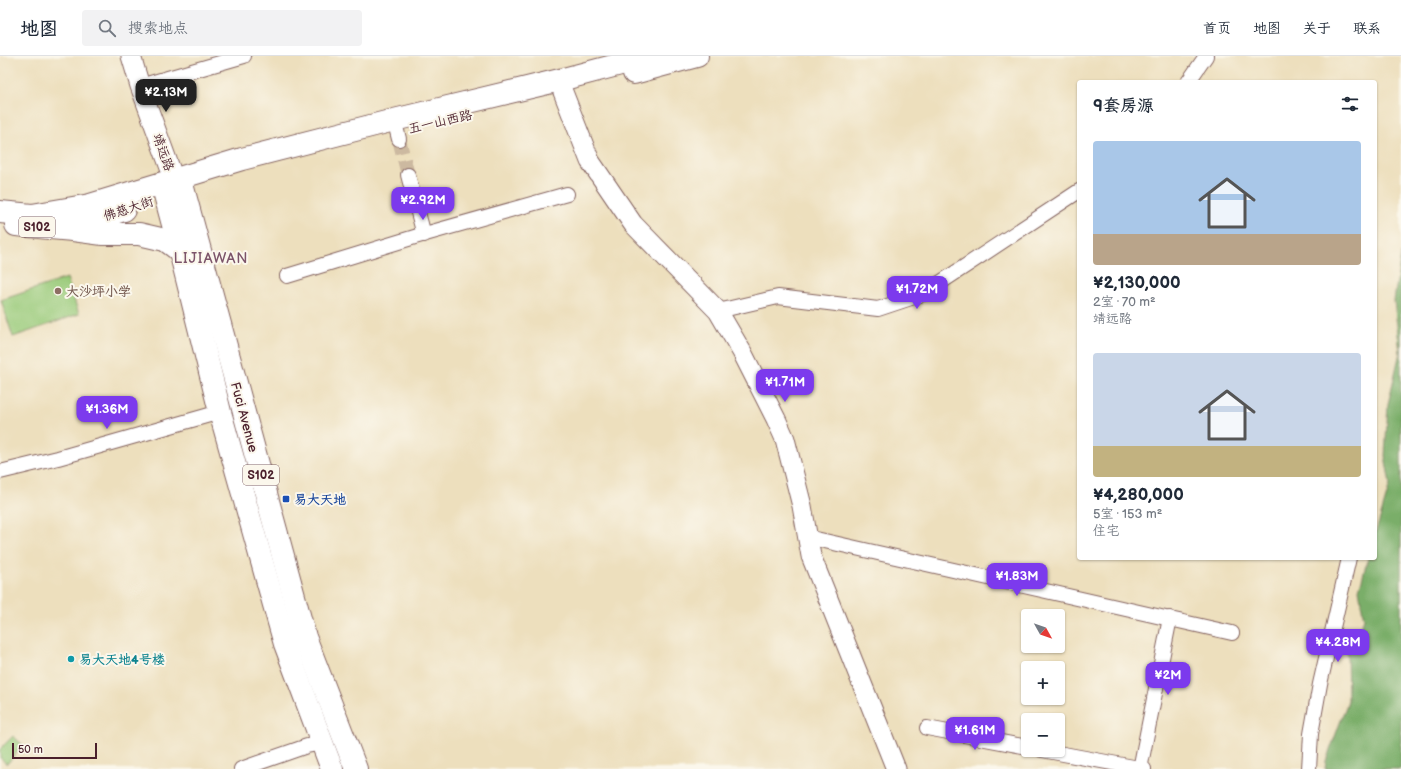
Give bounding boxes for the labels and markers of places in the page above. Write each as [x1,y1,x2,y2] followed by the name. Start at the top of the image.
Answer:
[133,79,199,113] pin: ¥2.13M
[390,187,456,221] pin: ¥2.92M
[884,276,950,310] pin: ¥1.72M
[66,284,131,300] place label: 大沙坪小学
[53,286,63,296] marker: 大沙坪小学
[752,369,818,403] pin: ¥1.71M
[74,396,140,430] pin: ¥1.36M
[294,492,346,508] place label: 易大天地
[281,494,291,504] marker: 易大天地
[984,563,1050,597] pin: ¥1.83M
[1305,629,1371,663] pin: ¥4.28M
[79,652,165,668] place label: 易大天地4号楼
[66,654,76,664] marker: 易大天地4号楼
[1149,662,1187,696] pin: ¥2M
[942,717,1008,751] pin: ¥1.61M

